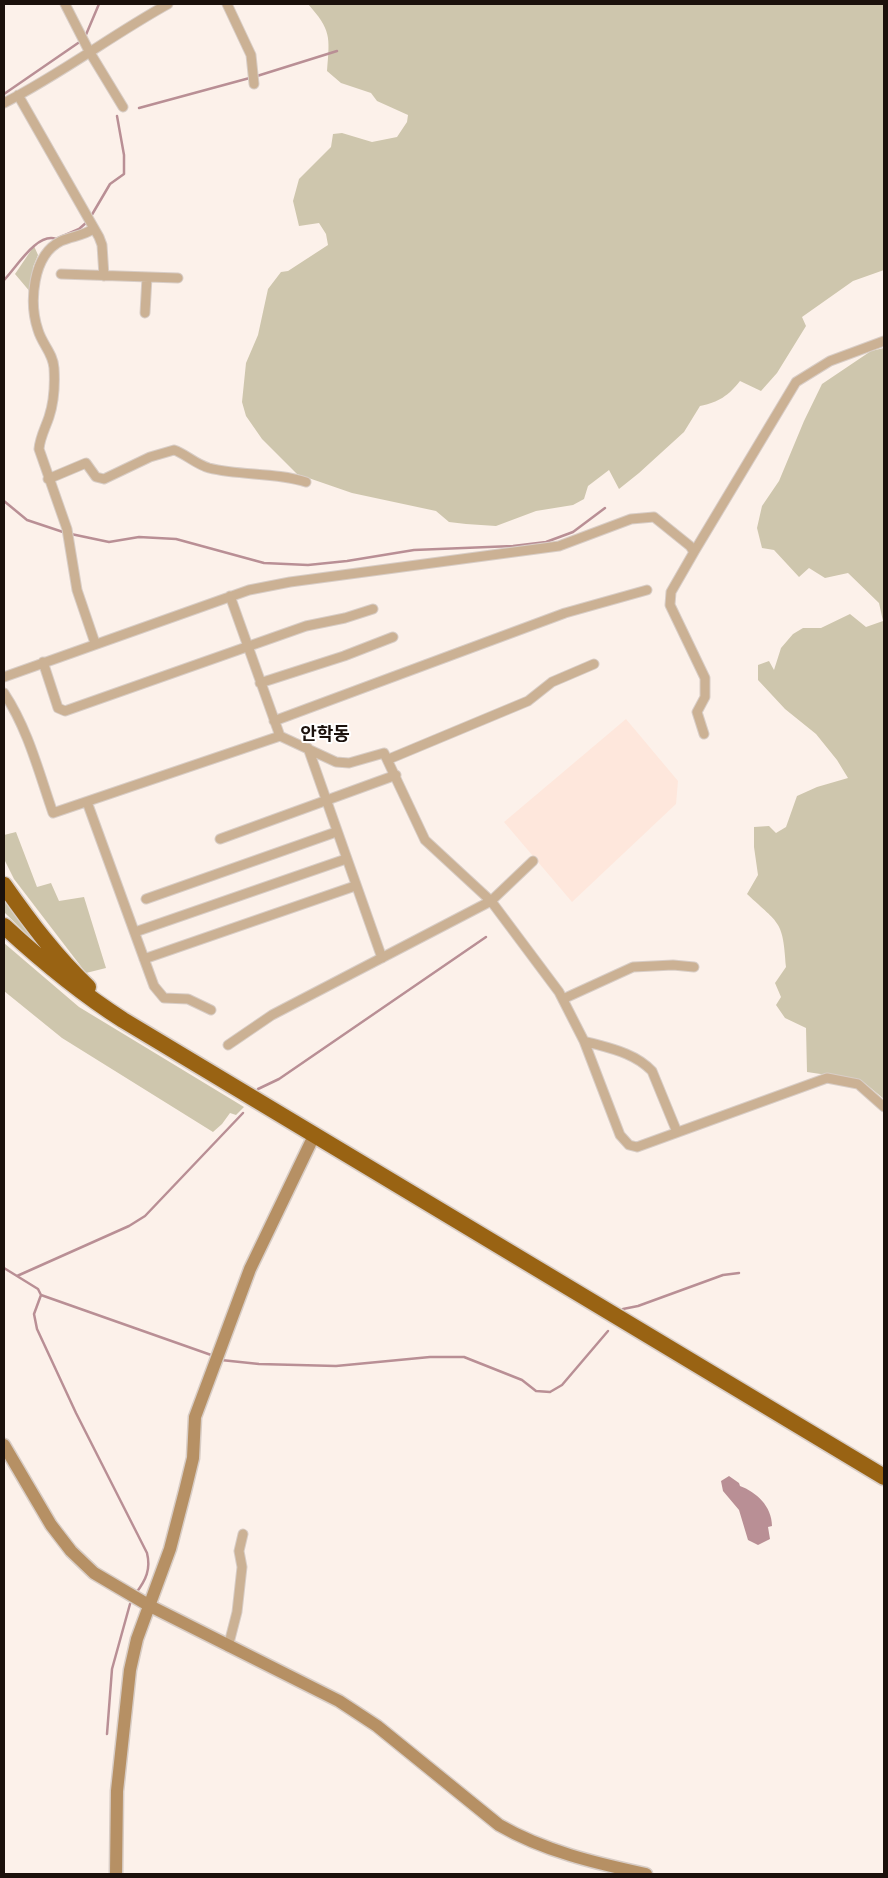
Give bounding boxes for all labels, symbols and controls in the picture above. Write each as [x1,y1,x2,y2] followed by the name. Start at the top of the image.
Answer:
[300,724,350,746] district label: 안학동

